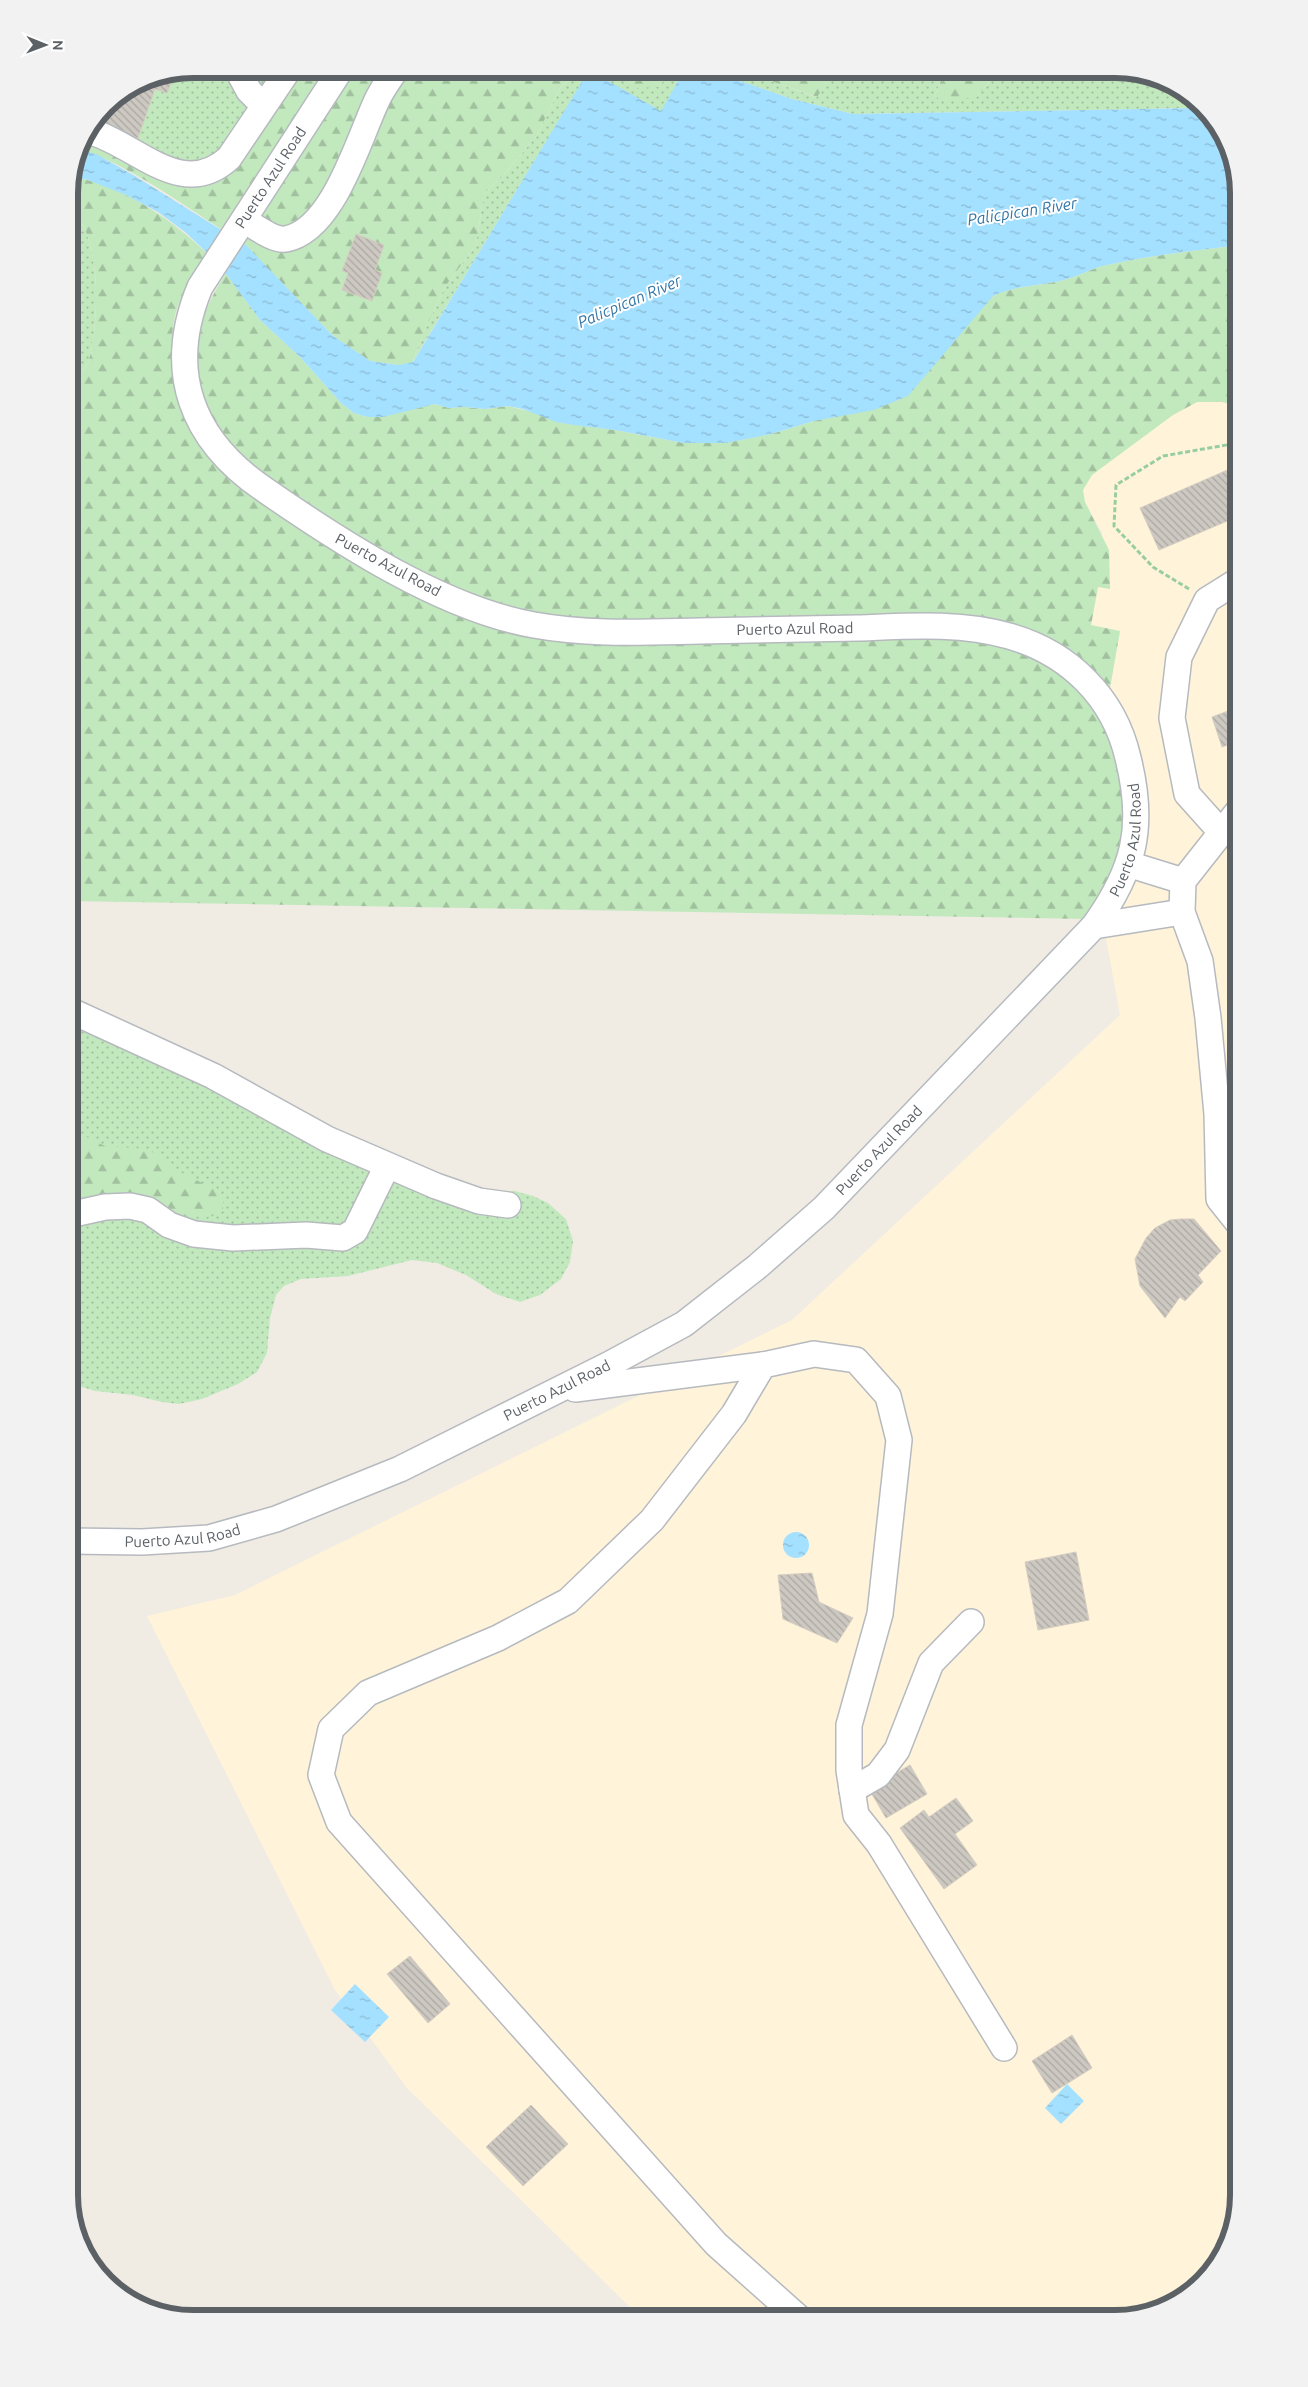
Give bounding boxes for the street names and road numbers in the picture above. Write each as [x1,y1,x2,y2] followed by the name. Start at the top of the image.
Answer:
[231,124,309,231] street label: Puerto Azul Road
[333,530,444,600] street label: Puerto Azul Road
[736,619,854,638] street label: Puerto Azul Road
[1106,782,1144,900] street label: Puerto Azul Road
[832,1102,925,1198] street label: Puerto Azul Road
[501,1356,613,1424] street label: Puerto Azul Road
[124,1520,242,1550] street label: Puerto Azul Road

